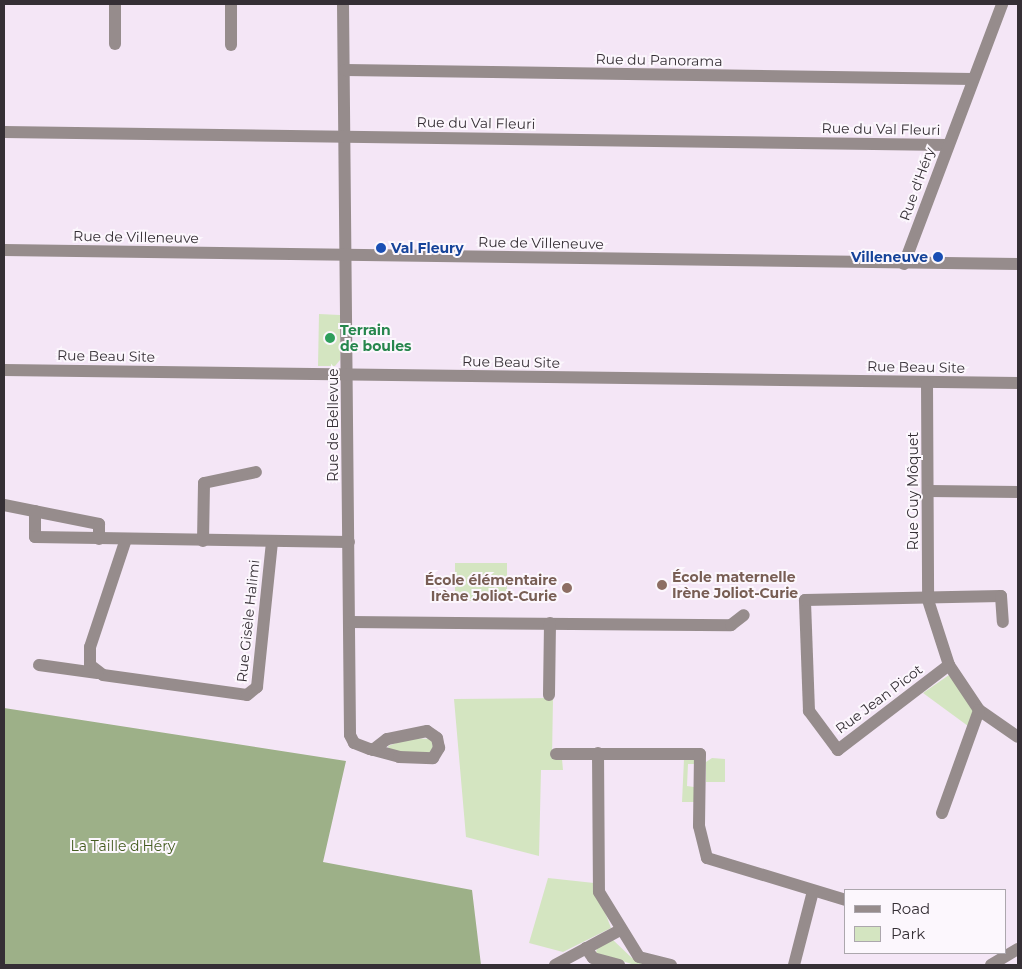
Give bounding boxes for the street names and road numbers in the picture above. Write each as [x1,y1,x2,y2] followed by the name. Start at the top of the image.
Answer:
[595,50,723,70] street label: Rue du Panorama
[417,114,535,132] street label: Rue du Val Fleuri
[822,120,940,138] street label: Rue du Val Fleuri
[896,145,938,223] street label: Rue d'Héry
[73,228,199,246] street label: Rue de Villeneuve
[478,234,604,252] street label: Rue de Villeneuve
[57,347,155,365] street label: Rue Beau Site
[462,353,560,371] street label: Rue Beau Site
[867,358,965,376] street label: Rue Beau Site
[325,368,341,482] street label: Rue de Bellevue
[905,432,921,550] street label: Rue Guy Môquet
[233,559,263,683] street label: Rue Gisèle Halimi
[832,661,926,737] street label: Rue Jean Picot

